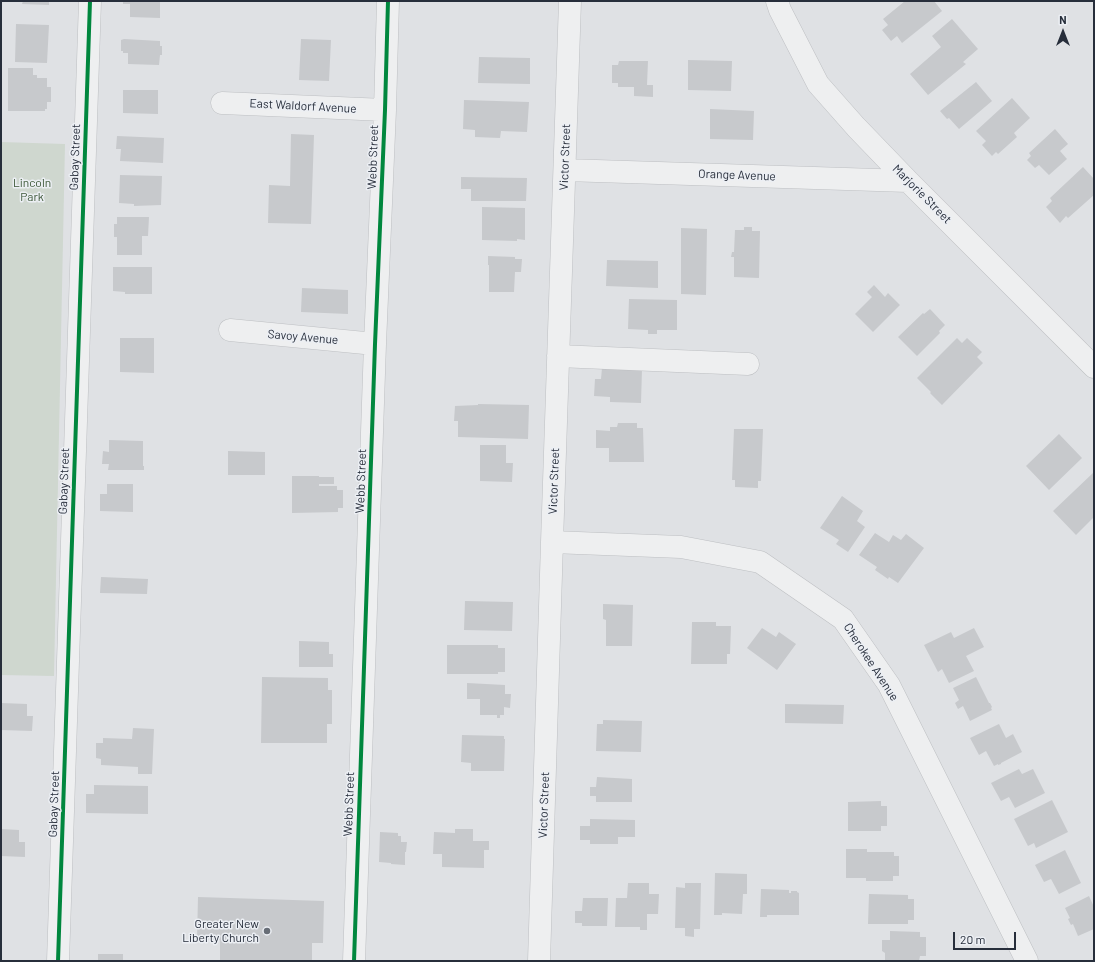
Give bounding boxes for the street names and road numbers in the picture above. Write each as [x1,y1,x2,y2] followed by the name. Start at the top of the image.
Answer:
[249,96,357,116] street label: East Waldorf Avenue
[67,123,83,191] street label: Gabay Street
[557,123,573,191] street label: Victor Street
[365,124,381,190] street label: Webb Street
[889,161,955,227] street label: Marjorie Street
[698,166,776,184] street label: Orange Avenue
[267,327,339,347] street label: Savoy Avenue
[56,447,72,515] street label: Gabay Street
[546,447,562,515] street label: Victor Street
[353,448,369,514] street label: Webb Street
[840,620,902,704] street label: Cherokee Avenue
[46,770,62,838] street label: Gabay Street
[341,771,357,837] street label: Webb Street
[536,771,552,839] street label: Victor Street

